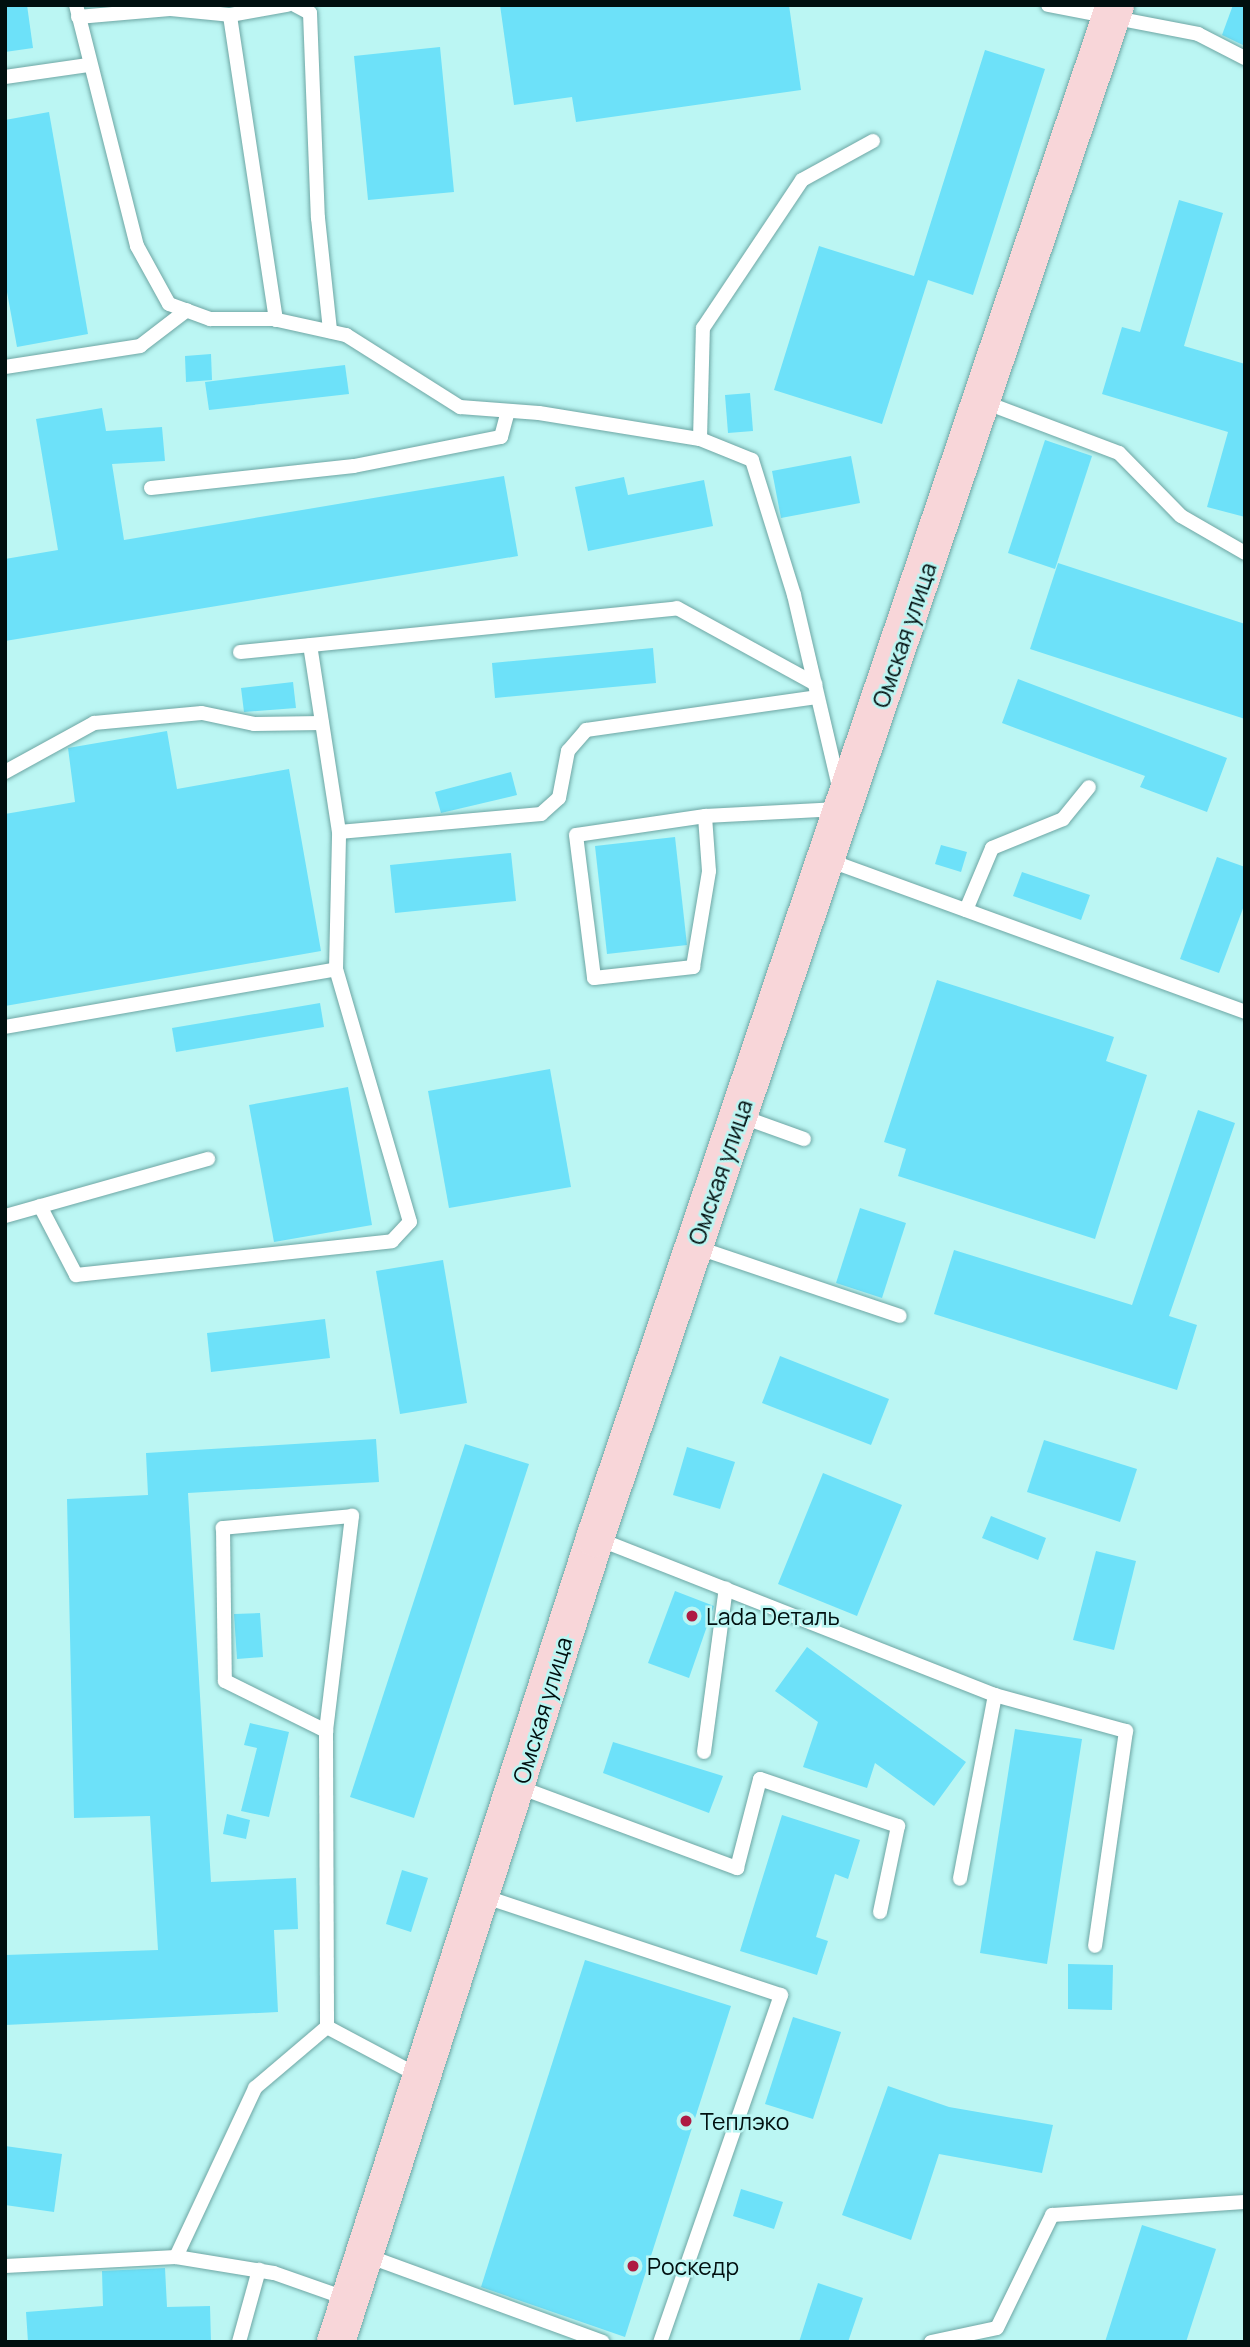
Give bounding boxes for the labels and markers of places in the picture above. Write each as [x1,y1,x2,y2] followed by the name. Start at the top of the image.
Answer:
[706,1602,840,1630] place label: Lada Dеталь
[684,1608,700,1624] marker: Lada Dеталь
[700,2107,789,2135] place label: Теплэко
[678,2113,694,2129] marker: Теплэко
[647,2252,739,2280] place label: Роскедр
[625,2258,641,2274] marker: Роскедр

